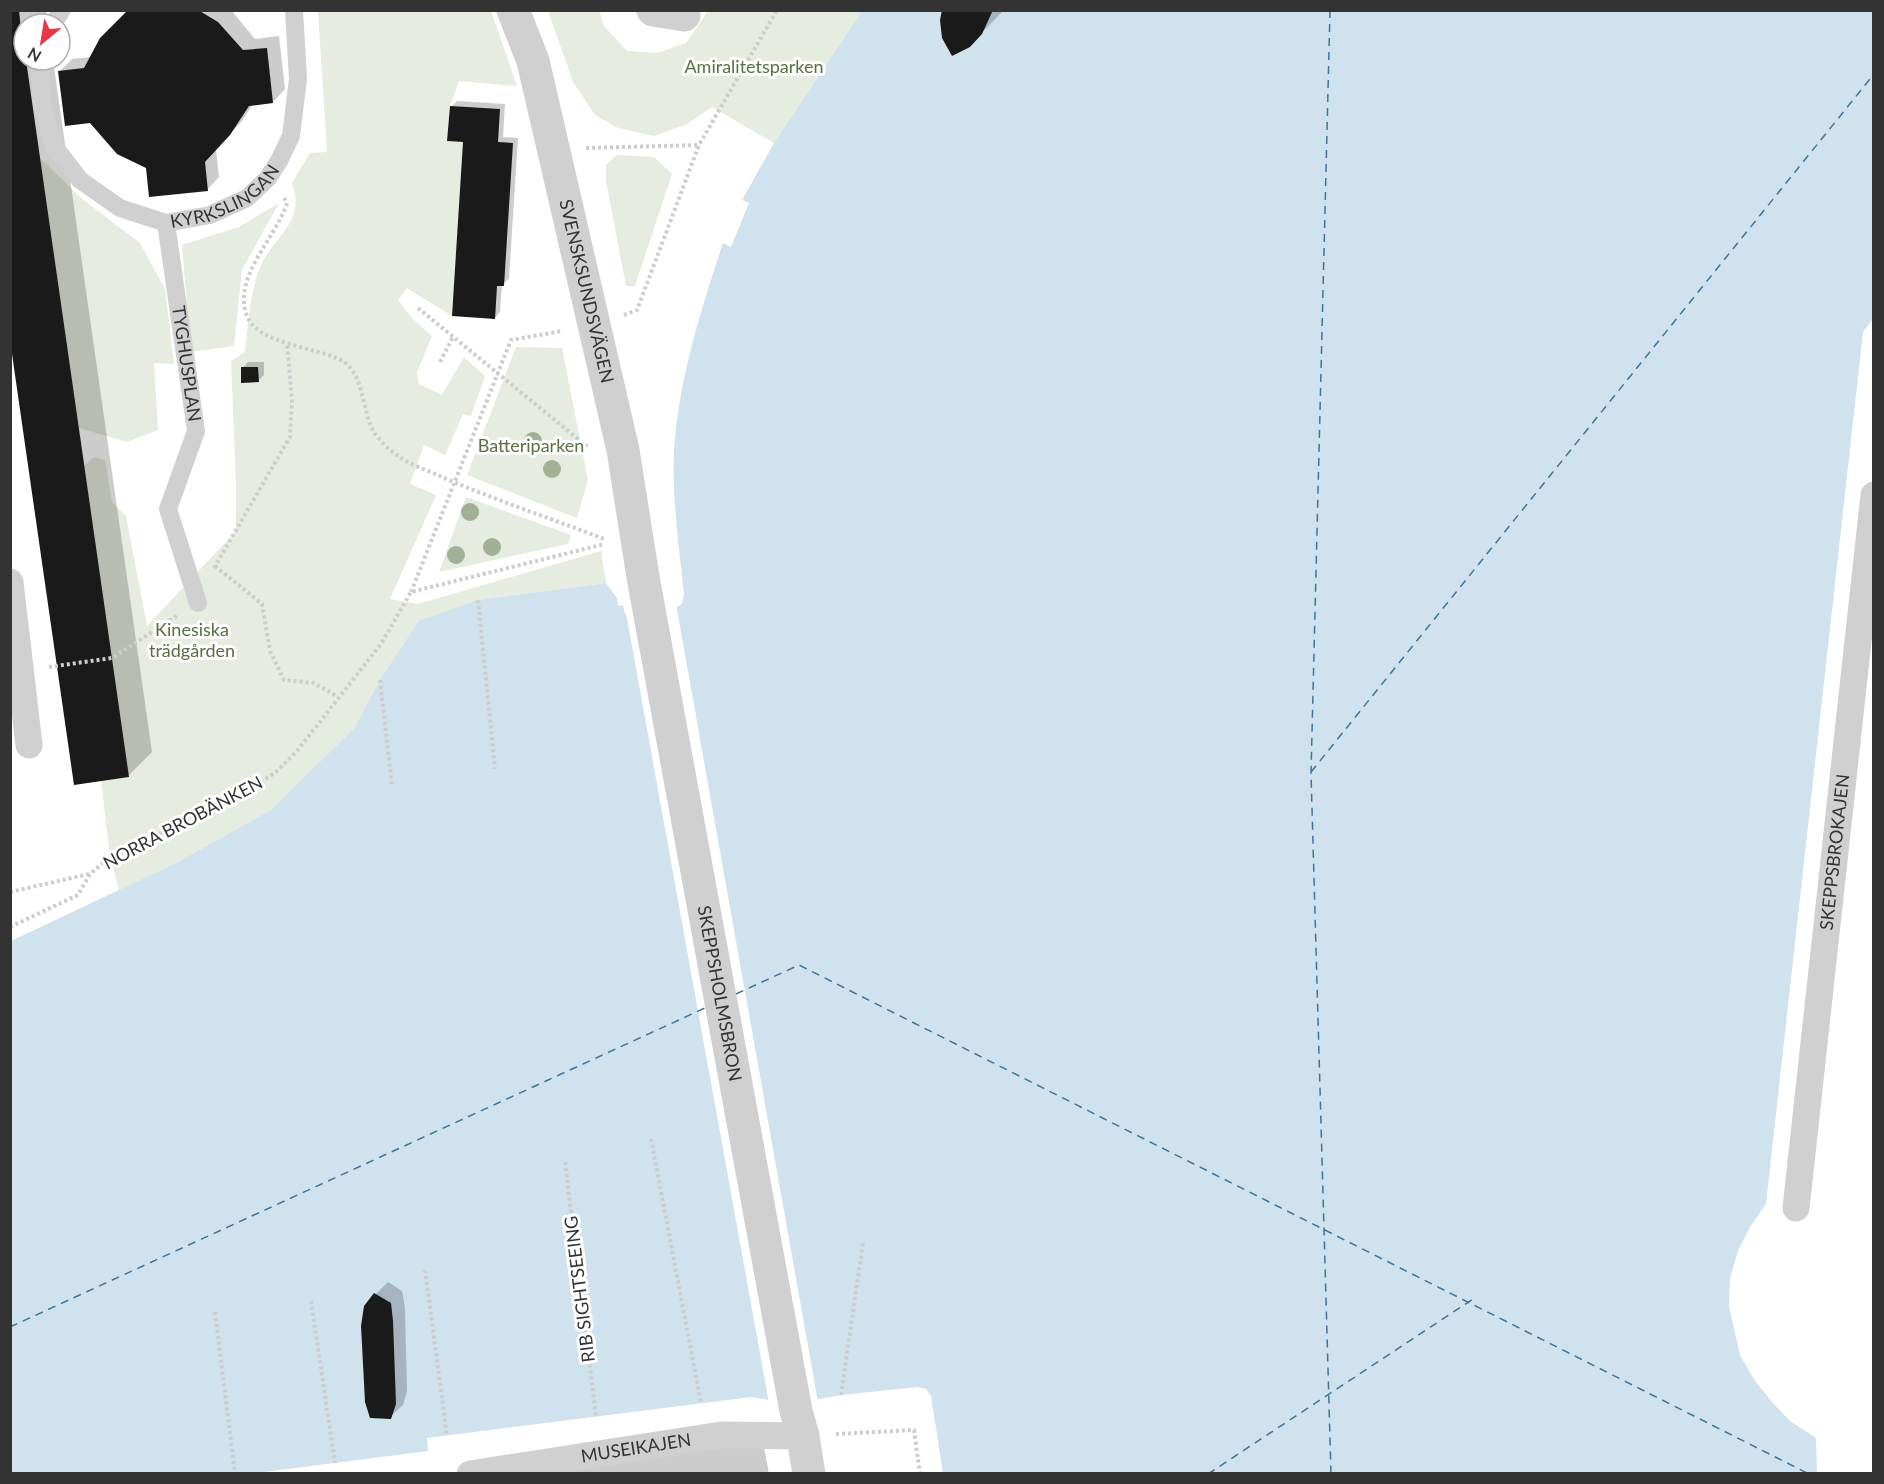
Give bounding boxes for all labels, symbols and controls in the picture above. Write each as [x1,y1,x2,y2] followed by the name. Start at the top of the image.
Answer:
[12,12,72,72] north arrow
[24,44,44,67] text: N
[684,55,824,77] park label: Amiralitetsparken
[168,160,284,232] street label: KYRKSLINGAN
[555,197,619,385] street label: SVENSKSUNDSVÄGEN
[168,304,207,423] street label: TYGHUSPLAN
[478,434,584,456] park label: Batteriparken
[149,618,235,661] park label: Kinesiska trädgården
[99,771,266,874] street label: NORRA BROBÄNKEN
[1814,773,1853,931] street label: SKEPPSBROKAJEN
[693,904,747,1083] street label: SKEPPSHOLMSBRON
[559,1215,599,1364] street label: RIB SIGHTSEEING
[579,1428,692,1467] street label: MUSEIKAJEN

